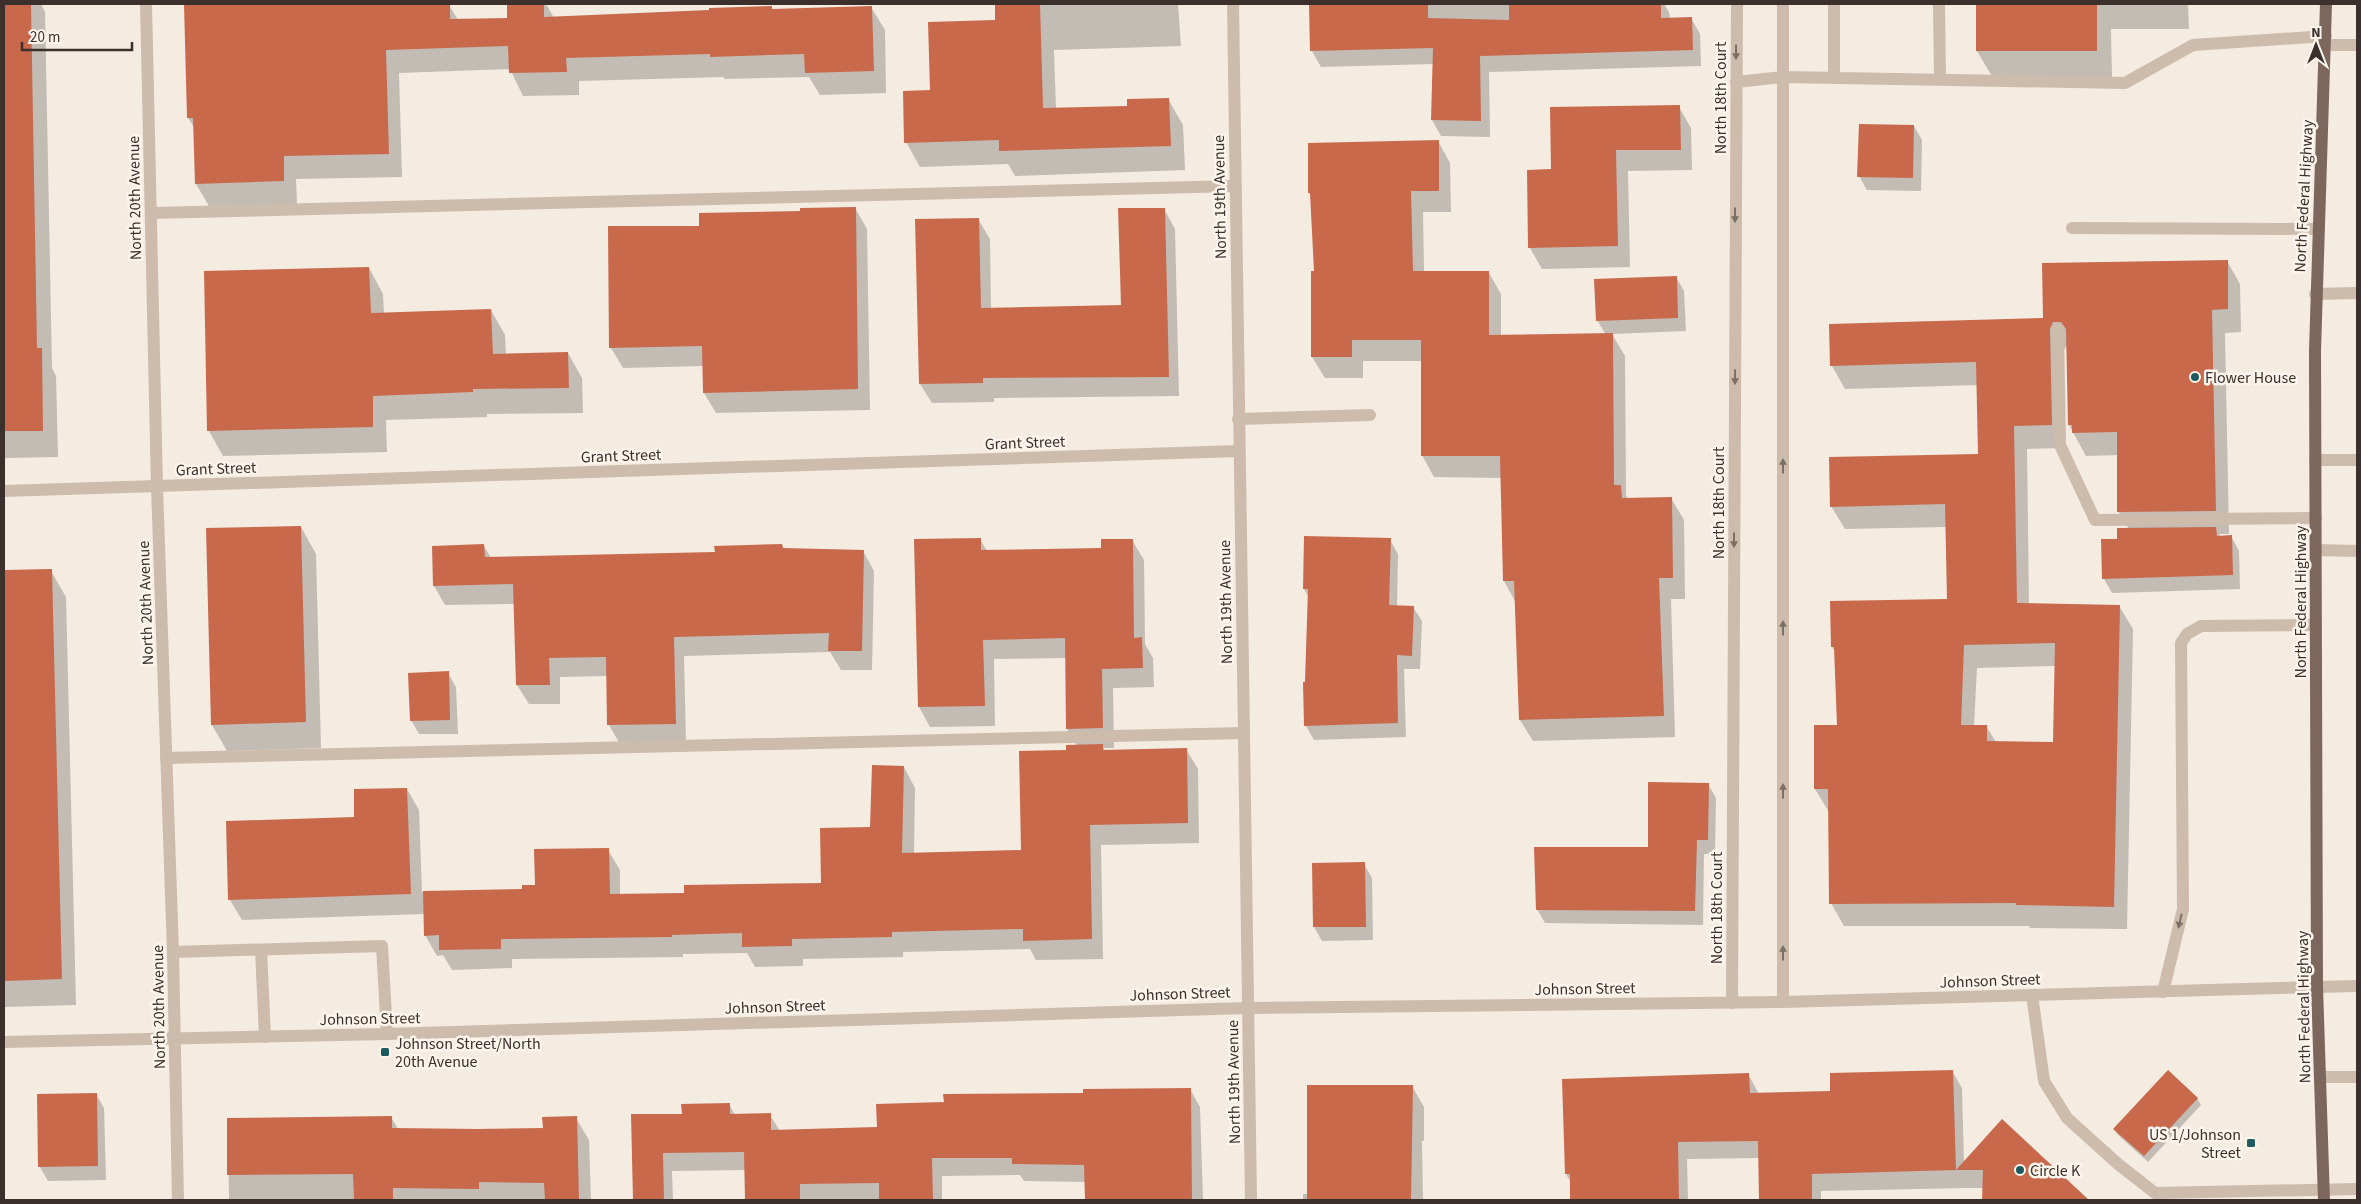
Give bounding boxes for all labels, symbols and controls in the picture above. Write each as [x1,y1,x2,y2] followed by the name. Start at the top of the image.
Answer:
[22,20,132,52] scale bar
[2291,20,2341,70] north arrow
[2311,23,2321,43] text: N
[30,27,60,48] text: 20 m
[1710,41,1732,154] street label: North 18th Court
[1732,45,1740,61] one-way arrow
[2289,119,2319,273] street label: North Federal Highway
[1208,135,1232,259] street label: North 19th Avenue
[123,136,147,260] street label: North 20th Avenue
[1731,207,1739,223] one-way arrow
[2205,367,2296,389] place label: Flower House
[1731,370,1739,386] one-way arrow
[2189,371,2201,383] marker: Flower House
[984,431,1066,455] street label: Grant Street
[580,444,662,468] street label: Grant Street
[1708,446,1730,559] street label: North 18th Court
[175,457,257,481] street label: Grant Street
[1779,458,1787,474] one-way arrow
[2290,525,2312,678] street label: North Federal Highway
[1730,532,1738,548] one-way arrow
[133,540,159,666] street label: North 20th Avenue
[1214,540,1238,664] street label: North 19th Avenue
[1779,620,1787,636] one-way arrow
[1779,783,1787,799] one-way arrow
[1706,851,1728,964] street label: North 18th Court
[2176,914,2184,929] one-way arrow
[2292,930,2316,1084] street label: North Federal Highway
[147,945,171,1069] street label: North 20th Avenue
[1779,945,1787,961] one-way arrow
[1939,968,2042,994] street label: Johnson Street
[1534,977,1636,1001] street label: Johnson Street
[1129,981,1232,1007] street label: Johnson Street
[724,994,827,1020] street label: Johnson Street
[319,1007,421,1031] street label: Johnson Street
[1222,1020,1246,1144] street label: North 19th Avenue
[395,1033,541,1073] place label: Johnson Street/North 20th Avenue
[379,1046,391,1058] marker: Johnson Street/North 20th Avenue
[2149,1124,2242,1164] place label: US 1/Johnson Street
[2245,1137,2257,1149] marker: US 1/Johnson Street
[2030,1160,2081,1182] place label: Circle K
[2014,1164,2026,1176] marker: Circle K

